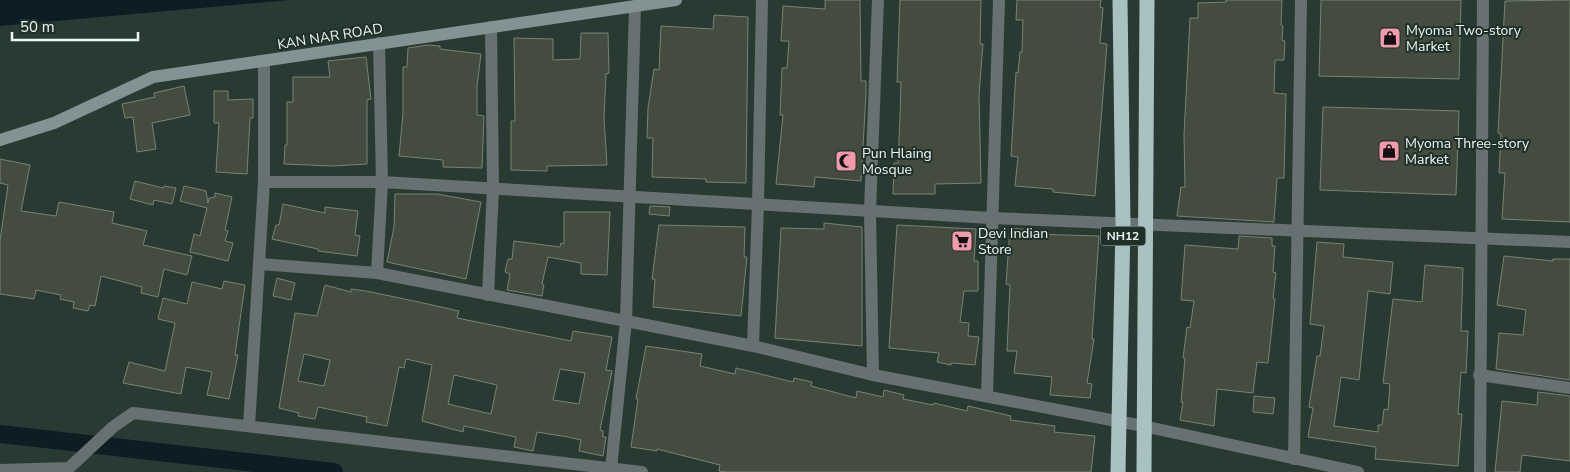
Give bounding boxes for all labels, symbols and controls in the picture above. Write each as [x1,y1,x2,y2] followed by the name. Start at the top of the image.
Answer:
[12,10,139,42] scale bar
[20,17,55,37] text: 50 m
[276,19,384,54] street label: KAN NAR ROAD
[1406,21,1522,56] place label: Myoma Two-story Market
[1378,26,1402,50] shop icon: Myoma Two-story Market
[1405,134,1530,169] place label: Myoma Three-story Market
[1377,139,1401,163] shop icon: Myoma Three-story Market
[862,144,932,179] place label: Pun Hlaing Mosque
[834,149,858,173] mosque icon: Pun Hlaing Mosque
[978,224,1048,259] place label: Devi Indian Store
[1100,227,1146,246] road number: NH12
[950,229,974,253] supermarket icon: Devi Indian Store

